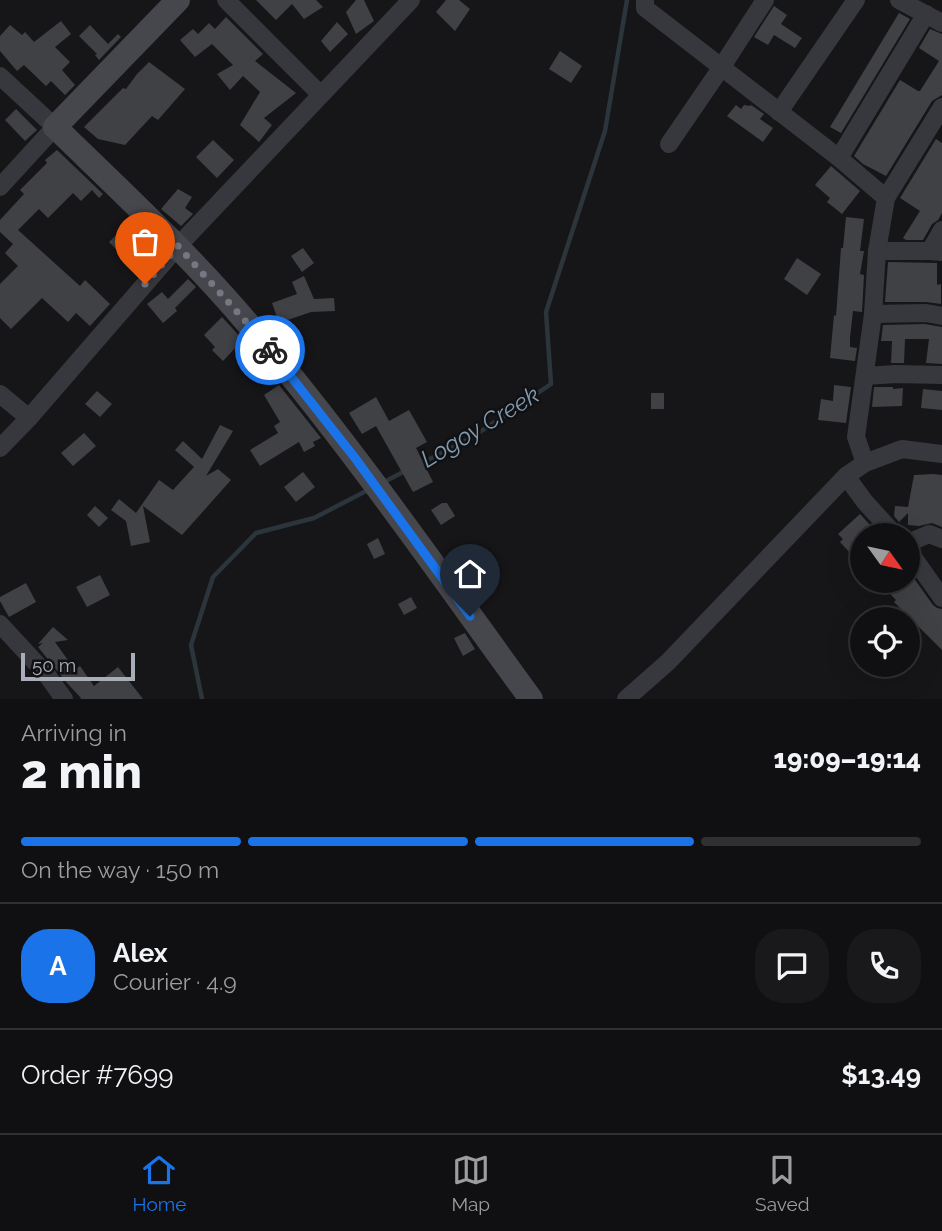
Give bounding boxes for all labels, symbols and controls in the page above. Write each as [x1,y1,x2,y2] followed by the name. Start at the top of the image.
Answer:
[115,212,175,284] pin
[126,223,164,261] icon: bag
[235,315,305,385] courier
[251,331,289,369] icon: bike
[415,380,545,473] water label: Logoy Creek
[850,523,920,593] north arrow
[850,523,920,677] map controls
[440,544,500,616] pin
[451,555,489,593] icon: home
[850,607,920,677] button: locate
[21,650,135,682] scale bar
[32,654,76,676] text: 50 m
[21,719,127,746] text: Arriving in
[773,744,921,774] text: 19:09–19:14
[21,745,142,799] text: 2 min
[21,856,219,883] text: On the way · 150 m
[755,929,829,1003] button: chat
[847,929,921,1003] button: phone
[113,938,168,968] text: Alex
[49,951,67,981] text: A
[113,968,237,995] text: Courier · 4.9
[21,1060,174,1090] text: Order #7699
[841,1060,921,1090] text: $13.49
[133,1151,186,1215] tab: Home
[451,1151,490,1215] tab: Map
[755,1151,809,1215] tab: Saved

